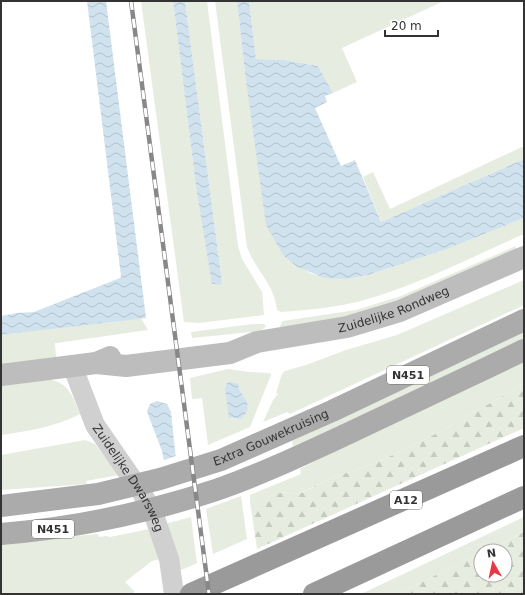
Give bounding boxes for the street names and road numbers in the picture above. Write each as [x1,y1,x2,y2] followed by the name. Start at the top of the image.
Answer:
[337,283,451,335] street label: Zuidelijke Rondweg
[387,366,429,384] road number: N451
[211,406,331,469] street label: Extra Gouwekruising
[90,421,166,534] street label: Zuidelijke Dwarsweg
[390,491,422,509] road number: A12
[32,520,74,538] road number: N451

